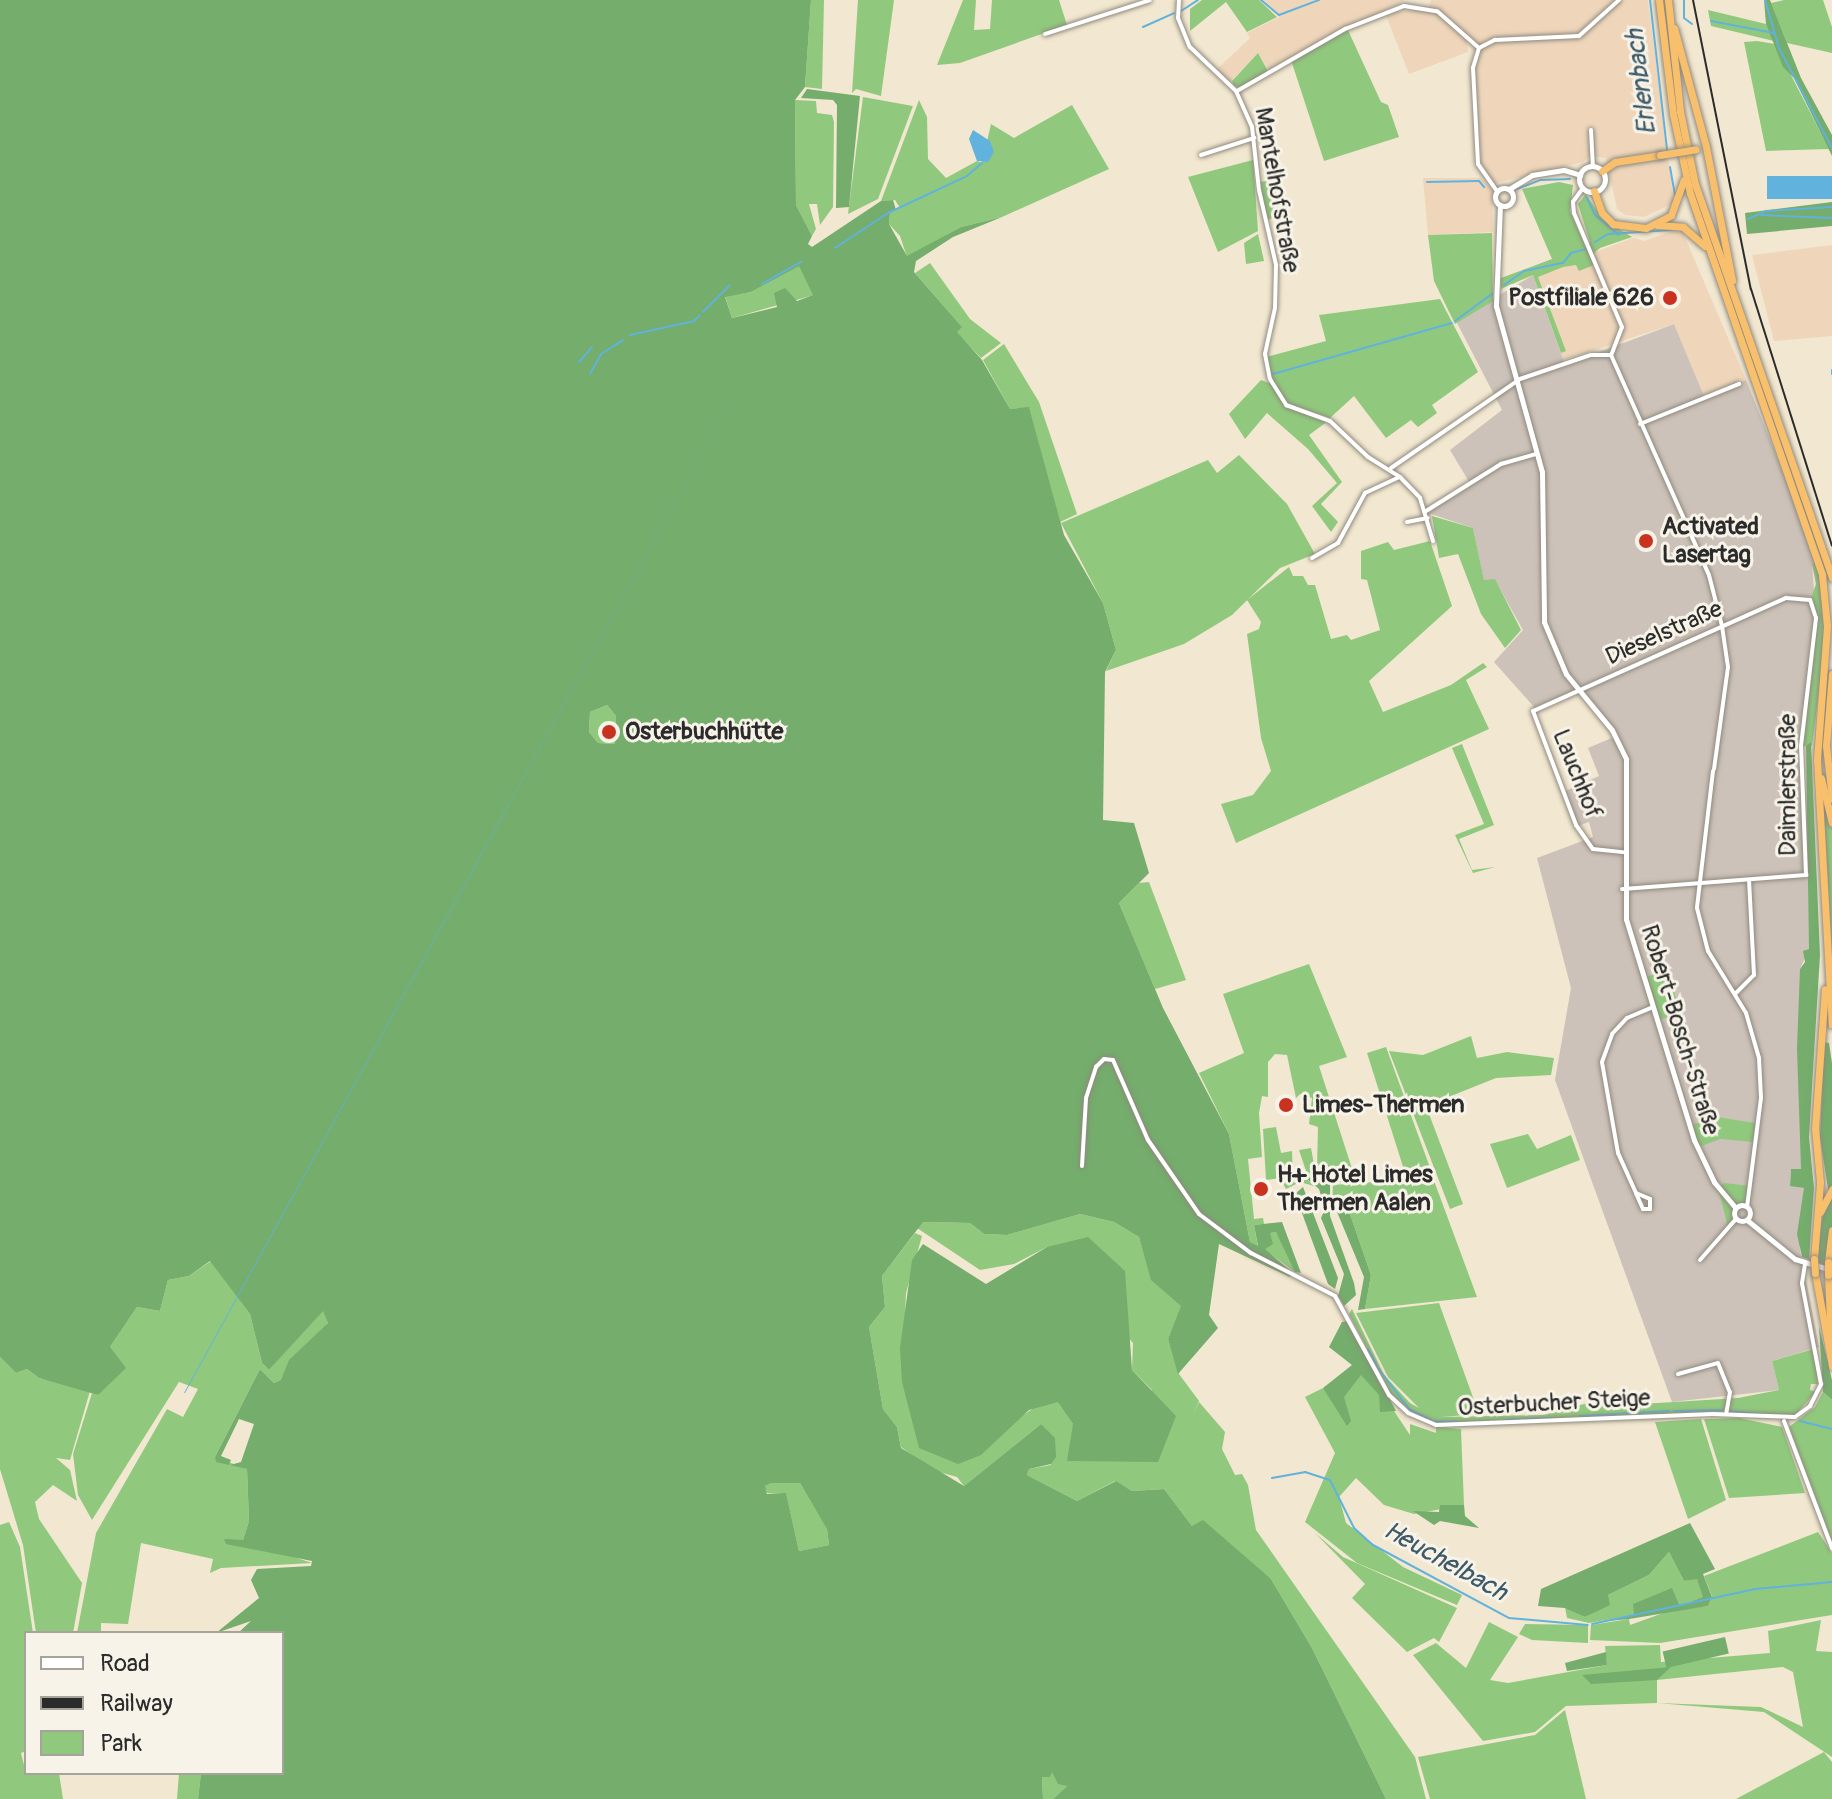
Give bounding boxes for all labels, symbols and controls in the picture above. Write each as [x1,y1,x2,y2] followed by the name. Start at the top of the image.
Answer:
[1620,27,1664,137] water label: Erlenbach
[1248,105,1306,275] street label: Mantelhofstraße
[1508,284,1654,312] place label: Postfiliale 626
[1661,289,1679,307] marker: Postfiliale 626
[1662,513,1759,569] place label: Activated Lasertag
[1637,532,1655,550] marker: Activated Lasertag
[1601,595,1727,671] street label: Dieselstraße
[1774,714,1802,856] street label: Daimlerstraße
[625,718,783,746] place label: Osterbuchhütte
[600,723,618,741] marker: Osterbuchhütte
[1546,725,1608,823] street label: Lauchhof
[1634,922,1726,1138] street label: Robert-Bosch-Straße
[1302,1091,1465,1119] place label: Limes-Thermen
[1277,1096,1295,1114] marker: Limes-Thermen
[1277,1161,1433,1217] place label: H+ Hotel Limes Thermen Aalen
[1252,1180,1270,1198] marker: H+ Hotel Limes Thermen Aalen
[1457,1384,1651,1422] street label: Osterbucher Steige
[1378,1515,1512,1609] water label: Heuchelbach
[24,1631,284,1775] legend
[100,1649,150,1678] text: Road
[100,1689,173,1718] text: Railway
[100,1729,142,1758] text: Park

